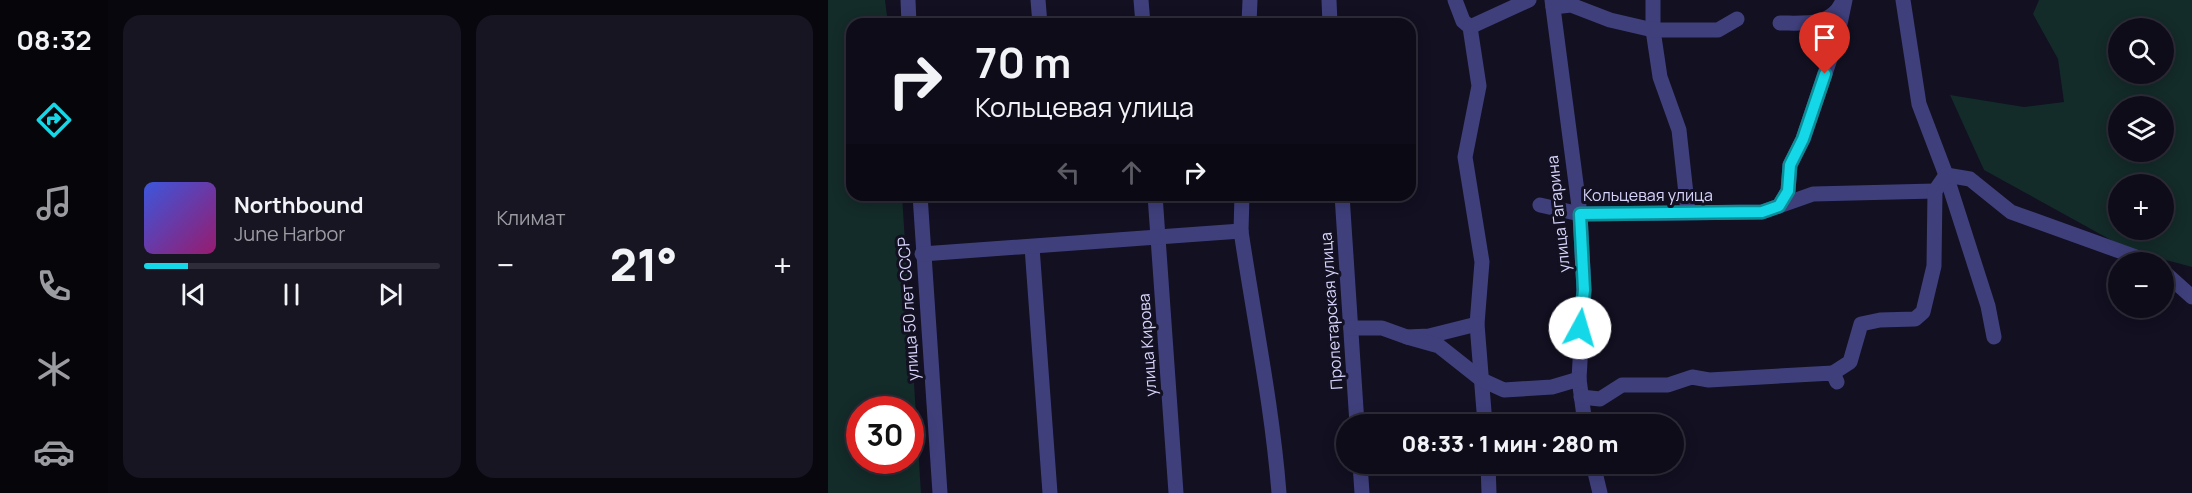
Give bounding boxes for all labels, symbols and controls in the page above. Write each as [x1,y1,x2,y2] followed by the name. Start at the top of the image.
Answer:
[1799,12,1850,74] pin
[2108,18,2174,318] map controls
[2108,18,2174,84] button: search
[16,21,92,58] text: 08:32
[1808,21,1841,54] icon: arrive
[975,33,1071,91] text: 70 m
[876,42,954,120] icon: right
[975,88,1194,125] text: Кольцевая улица
[2108,96,2174,162] button: layers
[33,99,75,141] icon: directions
[1541,154,1575,274] street label: улица Гагарина
[1052,156,1085,189] icon: left
[1115,156,1148,189] icon: ahead
[1178,156,1211,189] icon: right
[2108,174,2174,240] button: +
[33,182,75,224] icon: music
[1583,184,1713,206] street label: Кольцевая улица
[234,190,364,220] text: Northbound
[497,204,566,231] text: Климат
[234,220,346,247] text: June Harbor
[1315,232,1347,390] street label: Пролетарская улица
[610,233,678,295] text: 21°
[892,236,924,382] street label: улица 50 лет СССР
[497,242,514,287] text: −
[773,242,792,287] text: +
[2108,252,2174,318] button: −
[33,265,75,307] icon: phone
[177,278,210,311] icon: previous
[275,278,308,311] icon: pause
[374,278,407,311] icon: next
[1132,293,1162,397] street label: улица Кирова
[1548,296,1612,360] position arrow
[33,348,75,390] icon: climate
[846,396,924,474] speed limit sign: 30
[1402,429,1618,459] text: 08:33 · 1 мин · 280 m
[33,431,75,473] icon: car

